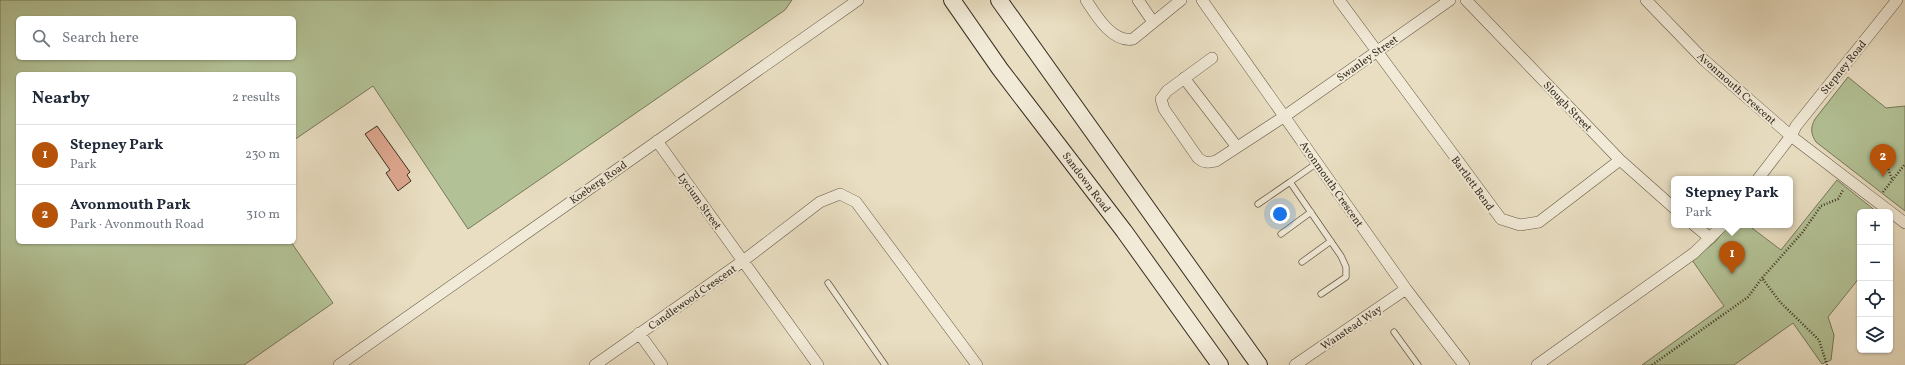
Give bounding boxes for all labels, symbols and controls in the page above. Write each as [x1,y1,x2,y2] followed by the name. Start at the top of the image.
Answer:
[16,16,296,60] search box
[30,27,52,49] icon: search
[62,28,139,49] text: Search here
[1334,32,1402,86] street label: Swanley Street
[1818,38,1871,98] street label: Stepney Road
[1693,49,1779,129] street label: Avonmouth Crescent
[1539,79,1595,136] street label: Slough Street
[32,87,90,110] text: Nearby
[232,89,280,107] text: 2 results
[70,135,163,156] text: Stepney Park
[1295,139,1366,231] street label: Avonmouth Crescent
[1870,144,1896,177] pin: 2
[42,146,48,164] text: 1
[245,146,280,164] text: 230 m
[1058,150,1114,216] street label: Sandown Road
[1447,154,1497,214] street label: Bartlett Bend
[70,156,97,174] text: Park
[567,158,630,208] street label: Koeberg Road
[673,171,724,233] street label: Lycium Street
[1671,176,1793,228] popup
[1685,183,1779,204] text: Stepney Park
[70,195,191,216] text: Avonmouth Park
[1270,204,1290,224] your location
[1685,204,1712,222] text: Park
[42,206,48,224] text: 2
[246,206,280,224] text: 310 m
[1857,209,1893,353] map controls
[1857,209,1893,245] button: +
[70,216,204,234] text: Park · Avonmouth Road
[1719,241,1745,274] pin: 1
[1857,245,1893,281] button: −
[646,262,740,334] street label: Candlewood Crescent
[1857,281,1893,317] button: locate
[1318,302,1385,354] street label: Wanstead Way
[1857,317,1893,353] button: layers

